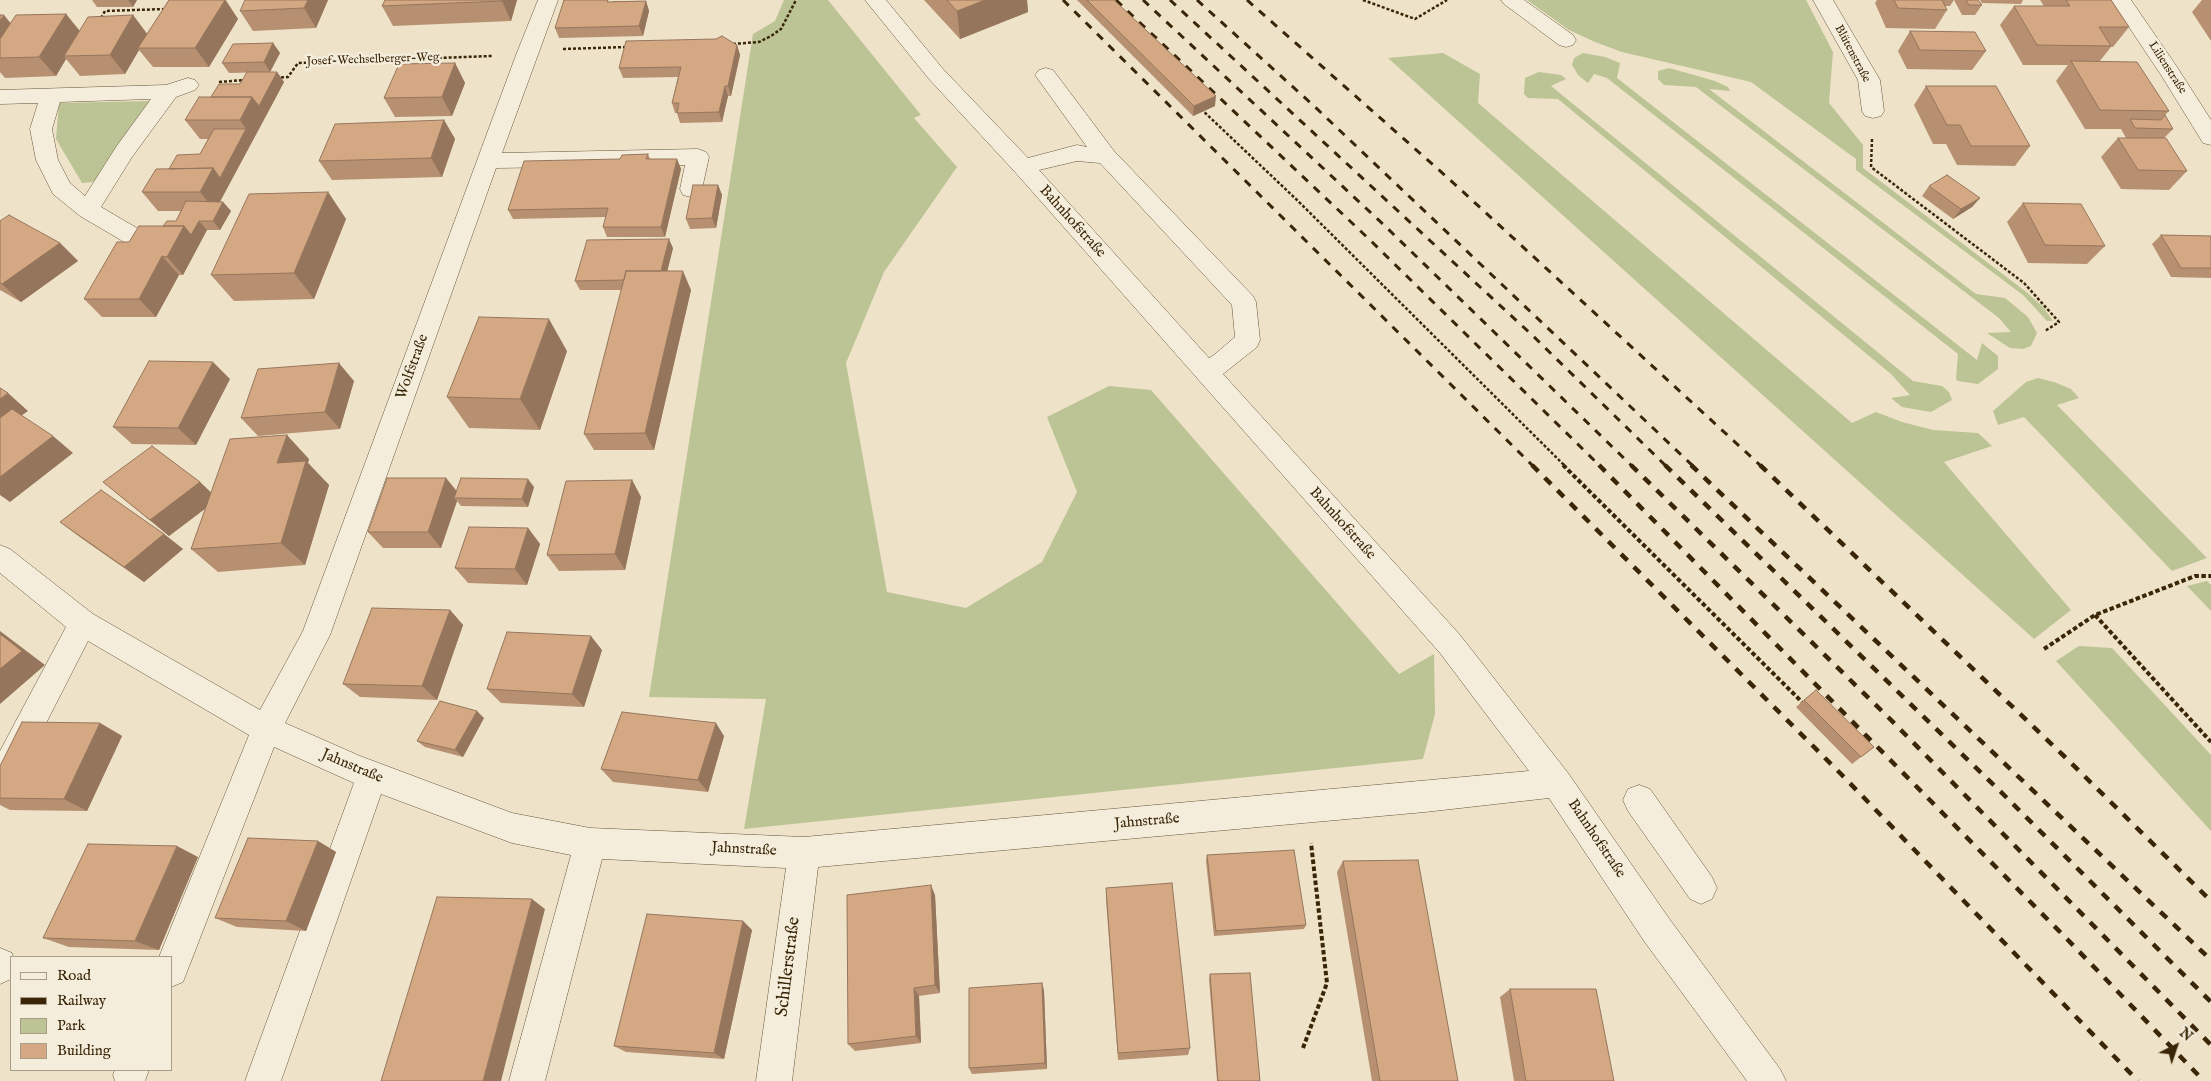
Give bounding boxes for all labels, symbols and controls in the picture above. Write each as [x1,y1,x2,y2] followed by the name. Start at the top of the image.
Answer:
[1831,23,1873,85] street label: Blütenstraße
[2145,39,2189,97] street label: Lilienstraße
[306,50,440,70] street label: Josef-Wechselberger-Weg
[1035,182,1109,262] street label: Bahnhofstraße
[393,332,433,402] street label: Wolfstraße
[1305,484,1379,564] street label: Bahnhofstraße
[318,746,386,788] street label: Jahnstraße
[1563,796,1629,882] street label: Bahnhofstraße
[1114,810,1180,834] street label: Jahnstraße
[711,839,777,861] street label: Jahnstraße
[772,916,806,1018] street label: Schillerstraße
[10,956,172,1071] legend
[57,966,91,985] text: Road
[57,991,106,1010] text: Railway
[57,1016,86,1035] text: Park
[2151,1021,2201,1071] north arrow
[2175,1024,2196,1045] text: N
[57,1041,111,1060] text: Building

